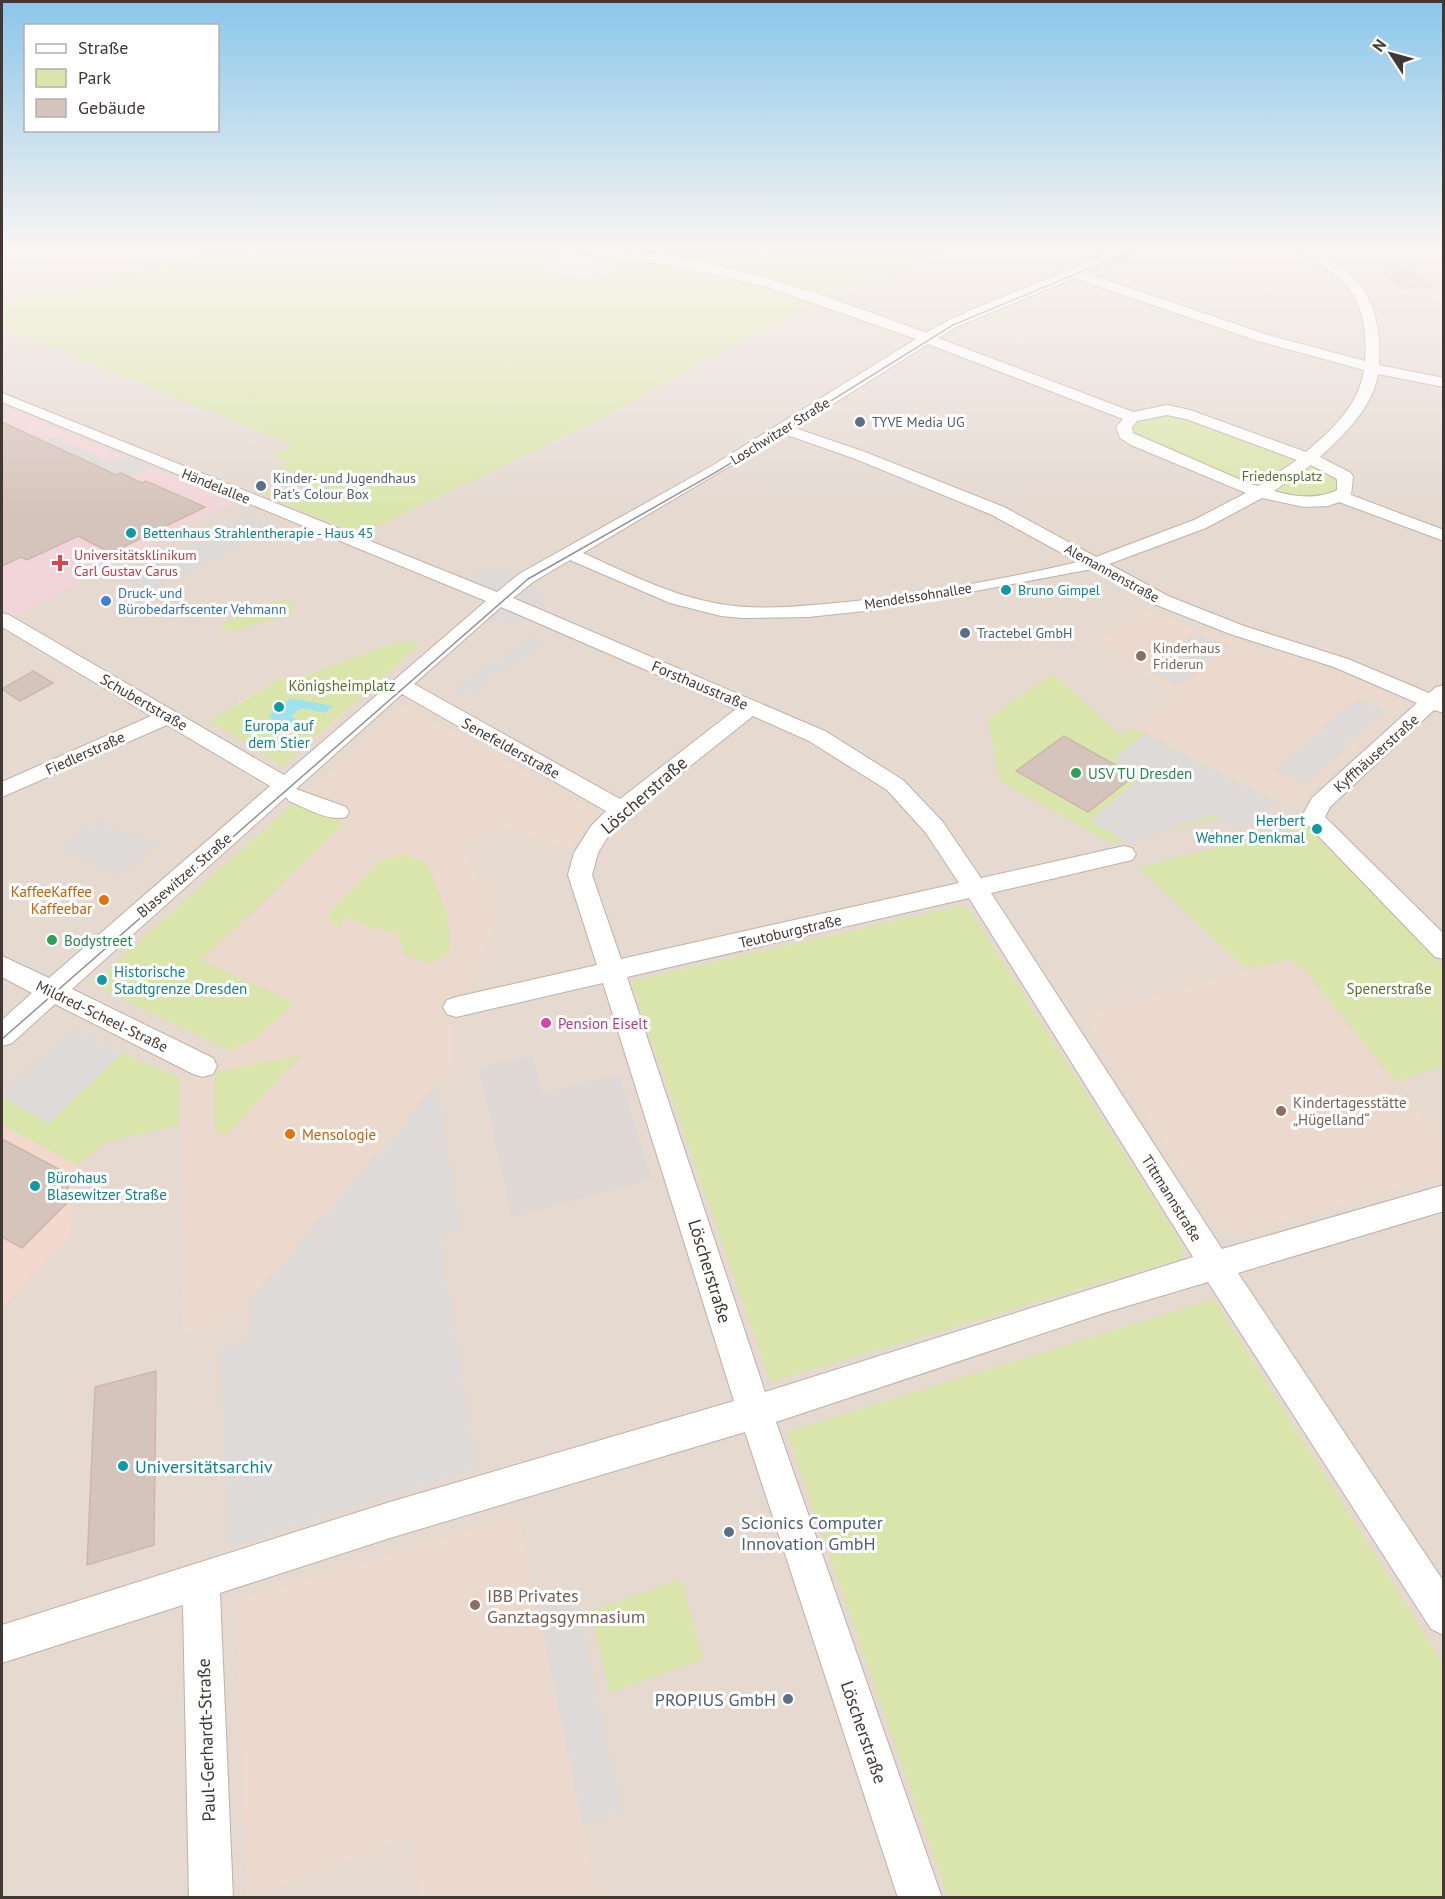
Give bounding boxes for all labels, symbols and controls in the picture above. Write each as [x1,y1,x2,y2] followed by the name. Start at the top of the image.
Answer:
[24,24,219,132] legend
[1361,24,1421,84] north arrow
[1368,35,1390,55] text: N
[78,36,129,59] text: Straße
[78,66,111,89] text: Park
[78,96,145,119] text: Gebäude
[727,393,833,469] street label: Loschwitzer Straße
[872,413,964,431] place label: TYVE Media UG
[853,415,867,429] marker: TYVE Media UG
[179,464,253,508] street label: Händelallee
[1242,467,1322,485] park label: Friedensplatz
[273,469,416,503] place label: Kinder- und Jugendhaus Pat's Colour Box
[254,479,268,493] marker: Kinder- und Jugendhaus Pat's Colour Box
[143,524,373,542] place label: Bettenhaus Strahlentherapie - Haus 45
[124,526,138,540] marker: Bettenhaus Strahlentherapie - Haus 45
[1061,540,1163,606] street label: Alemannenstraße
[74,546,197,580] place label: Universitätsklinikum Carl Gustav Carus
[51,554,69,572] marker: Universitätsklinikum Carl Gustav Carus
[863,579,973,613] street label: Mendelssohnallee
[1018,581,1100,599] place label: Bruno Gimpel
[999,583,1013,597] marker: Bruno Gimpel
[118,584,286,618] place label: Druck- und Bürobedarfscenter Vehmann
[99,594,113,608] marker: Druck- und Bürobedarfscenter Vehmann
[977,624,1072,642] place label: Tractebel GmbH
[958,626,972,640] marker: Tractebel GmbH
[1153,639,1221,673] place label: Kinderhaus Friderun
[1134,649,1148,663] marker: Kinderhaus Friderun
[649,656,751,714] street label: Forsthausstraße
[97,669,191,735] street label: Schubertstraße
[289,676,395,695] park label: Königsheimplatz
[272,700,286,714] marker: Europa auf dem Stier
[1329,710,1423,796] street label: Kyffhäuserstraße
[459,713,563,783] street label: Senefelderstraße
[244,716,315,752] place label: Europa auf dem Stier
[42,727,128,779] street label: Fiedlerstraße
[596,751,692,839] street label: Löscherstraße
[1088,764,1192,783] place label: USV TU Dresden
[1069,766,1083,780] marker: USV TU Dresden
[1196,811,1306,847] place label: Herbert Wehner Denkmal
[1310,822,1324,836] marker: Herbert Wehner Denkmal
[133,829,235,921] street label: Blasewitzer Straße
[11,882,92,918] place label: KaffeeKaffee Kaffeebar
[97,893,111,907] marker: KaffeeKaffee Kaffeebar
[737,910,843,952] street label: Teutoburgstraße
[64,931,133,950] place label: Bodystreet
[45,933,59,947] marker: Bodystreet
[114,962,247,998] place label: Historische Stadtgrenze Dresden
[95,973,109,987] marker: Historische Stadtgrenze Dresden
[33,976,171,1056] street label: Mildred-Scheel-Straße
[1346,979,1432,998] park label: Spenerstraße
[558,1014,648,1033] place label: Pension Eiselt
[539,1016,553,1030] marker: Pension Eiselt
[1293,1093,1407,1129] place label: Kindertagesstätte „Hügelland“
[1274,1104,1288,1118] marker: Kindertagesstätte „Hügelland“
[302,1125,376,1144] place label: Mensologie
[283,1127,297,1141] marker: Mensologie
[1138,1151,1206,1245] street label: Tittmannstraße
[47,1168,167,1204] place label: Bürohaus Blasewitzer Straße
[28,1179,42,1193] marker: Bürohaus Blasewitzer Straße
[683,1216,737,1326] street label: Löscherstraße
[135,1455,273,1478] place label: Universitätsarchiv
[116,1459,130,1473] marker: Universitätsarchiv
[741,1511,883,1555] place label: Scionics Computer Innovation GmbH
[722,1525,736,1539] marker: Scionics Computer Innovation GmbH
[487,1584,645,1628] place label: IBB Privates Ganztagsgymnasium
[468,1598,482,1612] marker: IBB Privates Ganztagsgymnasium
[192,1658,220,1822] street label: Paul-Gerhardt-Straße
[836,1678,892,1786] street label: Löscherstraße
[655,1688,776,1711] place label: PROPIUS GmbH
[781,1692,795,1706] marker: PROPIUS GmbH

